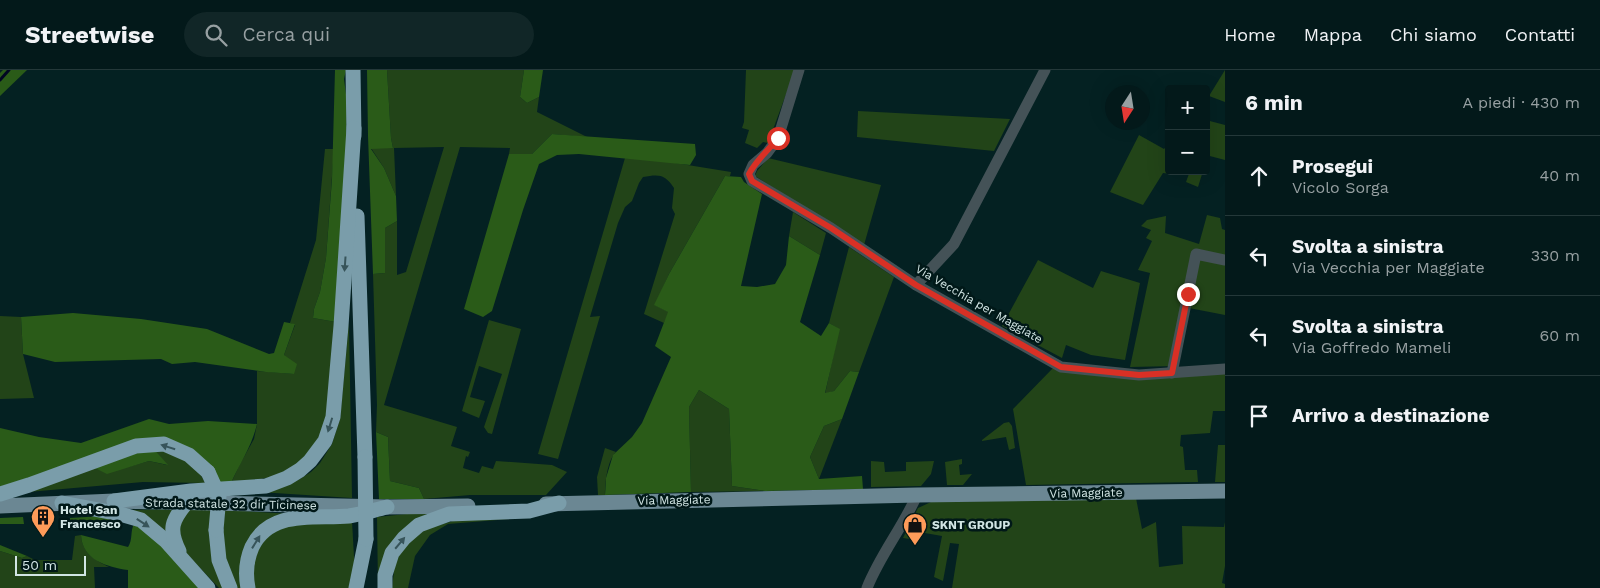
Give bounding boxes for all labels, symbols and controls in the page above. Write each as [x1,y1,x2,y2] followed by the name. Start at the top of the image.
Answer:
[184,12,534,57] search box
[25,21,154,49] text: Streetwise
[202,21,230,49] icon: search
[242,23,330,46] text: Cerca qui
[1224,24,1276,45] text: Home
[1304,24,1362,45] text: Mappa
[1390,24,1477,45] text: Chi siamo
[1505,24,1575,45] text: Contatti
[1105,85,1150,130] north arrow
[1165,85,1210,175] map controls
[1165,85,1210,130] button: +
[1245,90,1303,115] text: 6 min
[1463,93,1580,112] text: A piedi · 430 m
[767,127,790,150] route start
[1165,130,1210,175] button: −
[1292,155,1373,178] text: Prosegui
[1245,162,1273,190] icon: ahead
[1540,166,1580,185] text: 40 m
[1292,178,1389,197] text: Vicolo Sorga
[1292,235,1443,258] text: Svolta a sinistra
[1245,242,1273,270] icon: left
[1531,246,1580,265] text: 330 m
[340,256,348,272] one-way arrow
[1292,258,1485,277] text: Via Vecchia per Maggiate
[913,262,1045,346] street label: Via Vecchia per Maggiate
[1177,283,1200,306] route end
[1292,315,1443,338] text: Svolta a sinistra
[1245,322,1273,350] icon: left
[1540,326,1580,345] text: 60 m
[1292,338,1451,357] text: Via Goffredo Mameli
[1245,402,1273,430] icon: arrive
[1292,404,1489,427] text: Arrivo a destinazione
[326,418,334,433] one-way arrow
[160,442,175,450] one-way arrow
[1049,485,1123,501] street label: Via Maggiate
[637,492,711,508] street label: Via Maggiate
[145,496,317,512] street label: Strada statale 32 dir Ticinese
[60,503,121,531] place label: Hotel San Francesco
[30,504,56,538] building icon: Hotel San Francesco
[902,512,928,546] shop icon: SKNT GROUP
[932,518,1010,532] place label: SKNT GROUP
[136,519,150,528] one-way arrow
[251,535,260,548] one-way arrow
[394,537,405,549] one-way arrow
[15,553,86,576] scale bar
[22,557,57,573] text: 50 m

